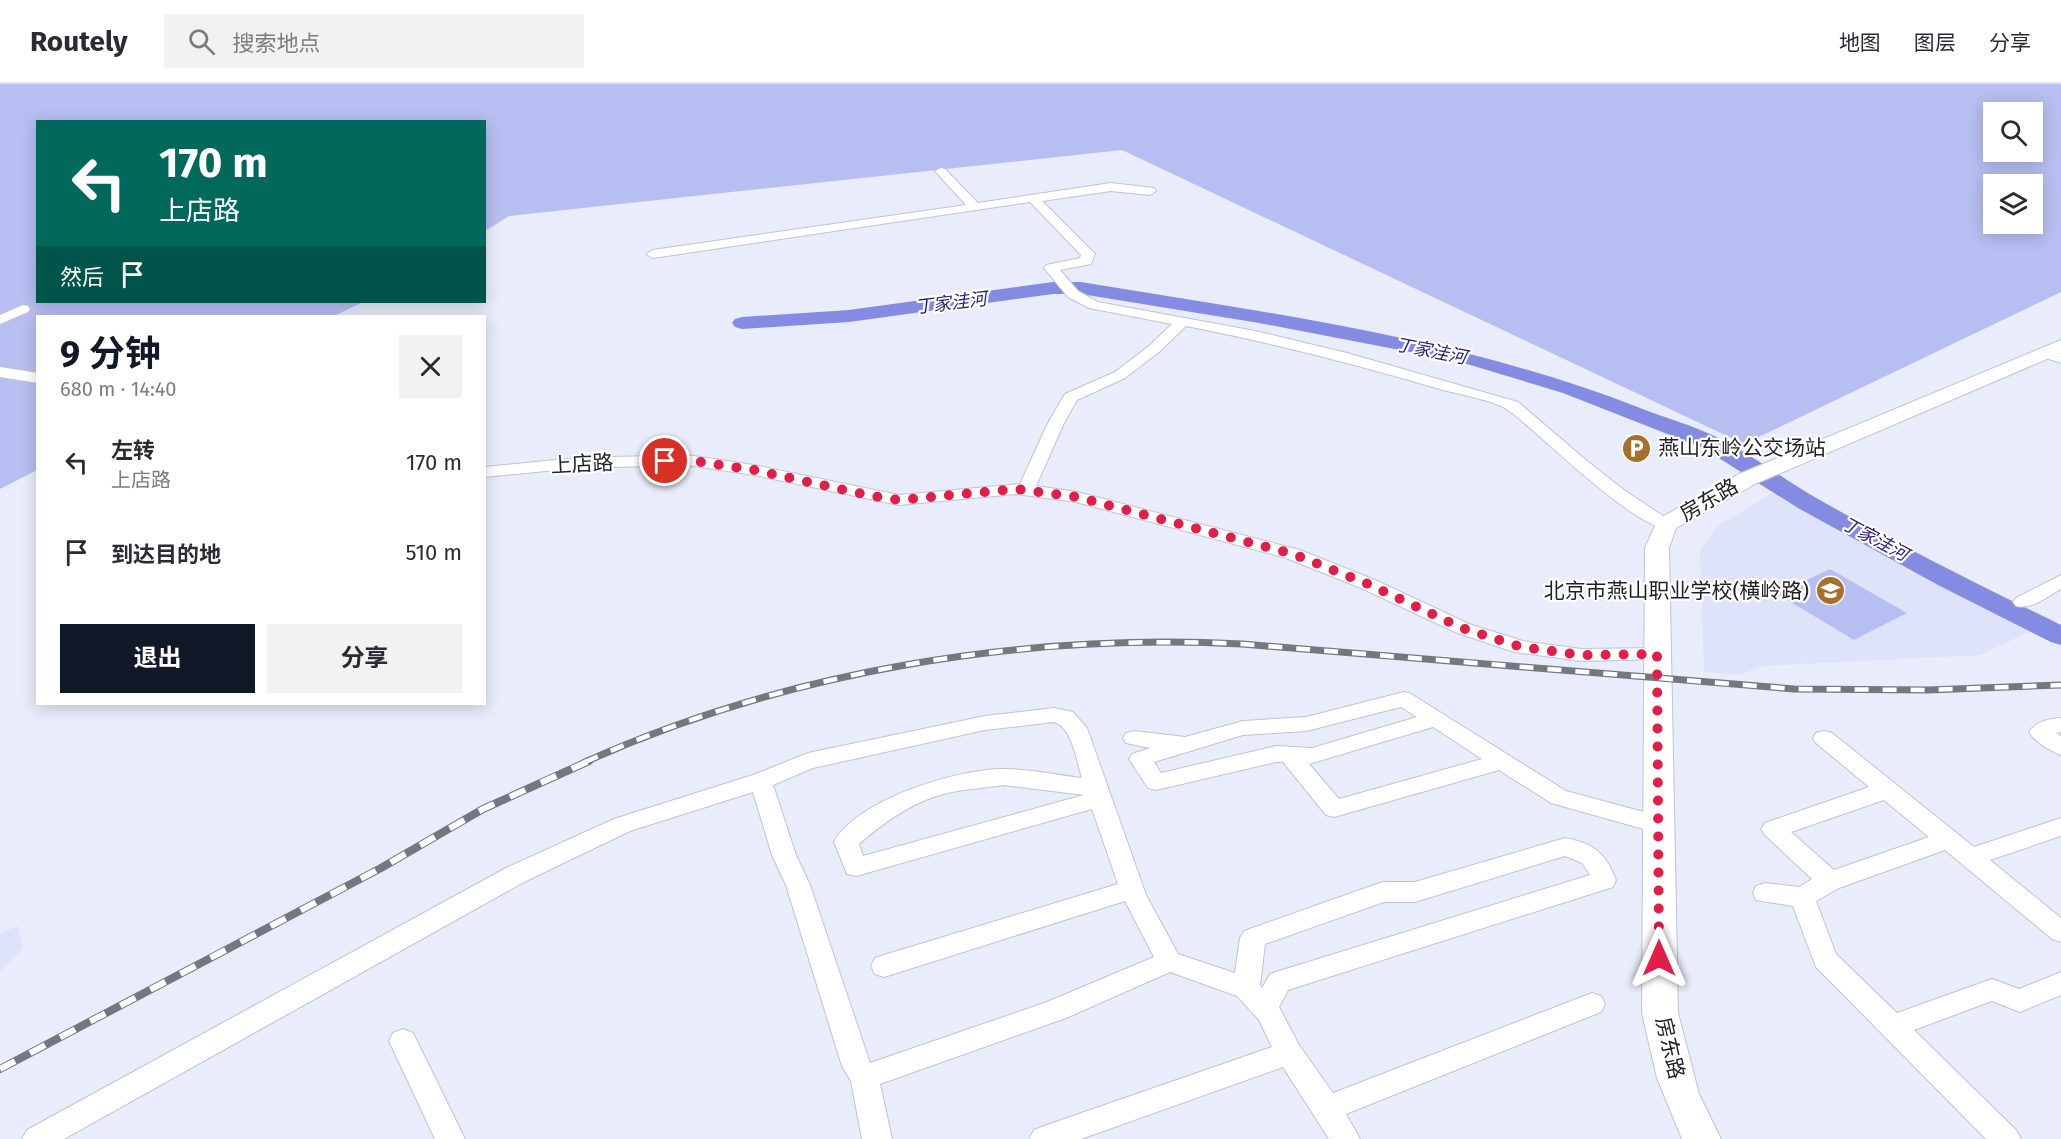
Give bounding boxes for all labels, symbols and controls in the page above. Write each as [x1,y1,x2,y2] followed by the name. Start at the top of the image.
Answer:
[164,14,584,68] search box
[30,25,128,58] text: Routely
[185,25,218,58] icon: search
[233,30,321,57] text: 搜索地点
[1839,30,1881,56] text: 地图
[1914,30,1956,56] text: 图层
[1989,30,2031,56] text: 分享
[1983,102,2043,234] map controls
[1983,102,2043,162] button: search
[159,138,268,188] text: 170 m
[60,144,138,222] icon: left
[1983,174,2043,234] button: layers
[159,195,240,227] text: 上店路
[116,258,149,291] icon: arrive
[60,264,104,291] text: 然后
[914,287,991,318] water label: 丁家洼河
[60,332,161,376] text: 9 分钟
[1394,333,1471,369] water label: 丁家洼河
[399,335,462,398] button: close
[60,377,176,401] text: 680 m · 14:40
[1621,432,1653,464] parking icon: 燕山东岭公交场站
[639,435,690,486] pin
[1658,435,1826,461] place label: 燕山东岭公交场站
[111,437,155,464] text: 左转
[648,444,681,477] icon: arrive
[60,446,93,479] icon: left
[406,449,462,476] text: 170 m
[550,449,614,479] street label: 上店路
[111,468,171,492] text: 上店路
[1675,473,1743,527] street label: 房东路
[1838,512,1915,567] water label: 丁家洼河
[60,536,93,569] icon: arrive
[406,539,462,566] text: 510 m
[111,541,221,568] text: 到达目的地
[1814,575,1846,607] school or university icon: 北京市燕山职业学校(横岭路)
[1543,578,1809,604] place label: 北京市燕山职业学校(横岭路)
[60,624,255,693] button: 退出
[267,624,462,693] button: 分享
[1627,926,1691,990] position arrow
[1650,1014,1690,1082] street label: 房东路

